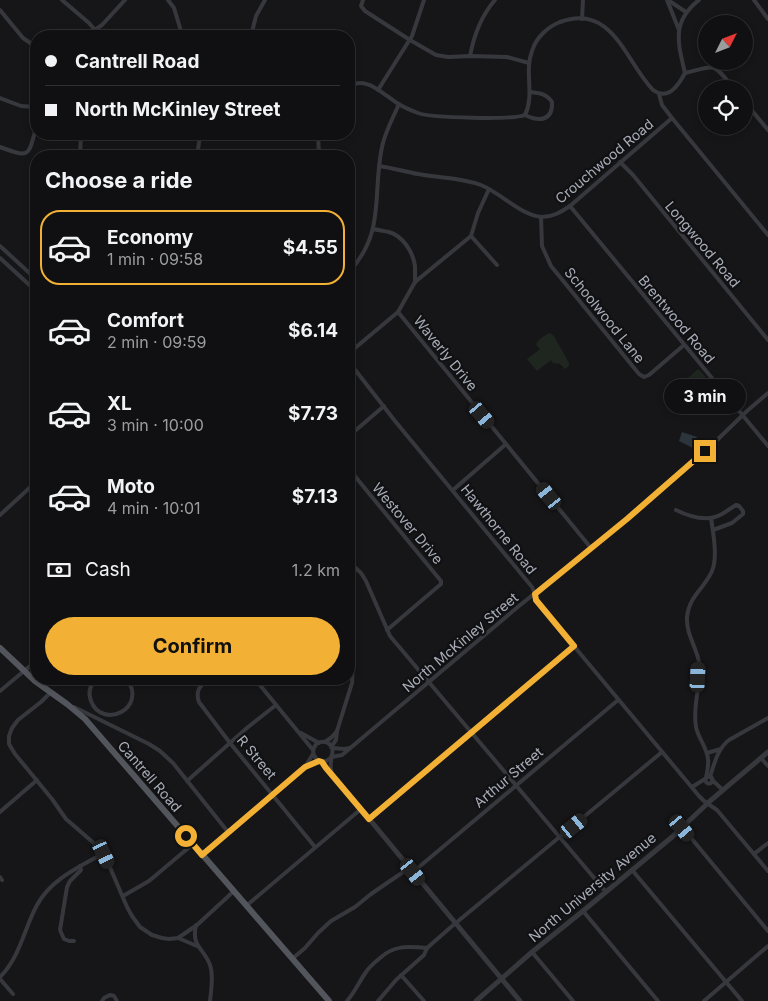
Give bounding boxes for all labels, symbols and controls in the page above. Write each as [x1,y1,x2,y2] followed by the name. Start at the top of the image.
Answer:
[698,15,752,70] north arrow
[698,15,753,135] map controls
[75,50,199,73] text: Cantrell Road
[698,80,753,135] button: locate
[75,98,281,121] text: North McKinley Street
[552,115,656,207] street label: Crouchwood Road
[45,167,193,193] text: Choose a ride
[662,197,744,291] street label: Longwood Road
[47,225,92,270] icon: car
[107,226,193,249] text: Economy
[283,236,338,259] text: $4.55
[107,249,203,269] text: 1 min · 09:58
[561,264,649,366] street label: Schoolwood Lane
[635,272,719,366] street label: Brentwood Road
[47,308,92,353] icon: car
[107,309,184,332] text: Comfort
[410,312,482,394] street label: Waverly Drive
[288,319,338,342] text: $6.14
[107,332,206,352] text: 2 min · 09:59
[664,378,746,414] callout: 3 min
[683,386,727,406] text: 3 min
[47,391,92,436] icon: car
[107,392,132,415] text: XL
[466,399,497,431] car
[288,402,338,425] text: $7.73
[107,415,204,435] text: 3 min · 10:00
[694,440,716,462] route end
[47,474,92,519] icon: car
[107,475,155,498] text: Moto
[369,479,447,567] street label: Westover Drive
[533,480,564,512] car
[458,481,540,577] street label: Hawthorne Road
[292,485,338,508] text: $7.13
[107,498,201,518] text: 4 min · 10:01
[45,556,73,584] icon: cash
[85,558,131,581] text: Cash
[292,560,340,580] text: 1.2 km
[399,588,522,695] street label: North McKinley Street
[45,617,340,675] button: Confirm
[689,662,706,692] car
[234,731,281,783] street label: R Street
[115,737,185,815] street label: Cantrell Road
[470,743,546,811] street label: Arthur Street
[557,811,590,841] car
[666,812,697,844] car
[175,825,197,847] route start
[525,829,659,945] street label: North University Avenue
[90,837,117,871] car
[397,856,428,888] car

